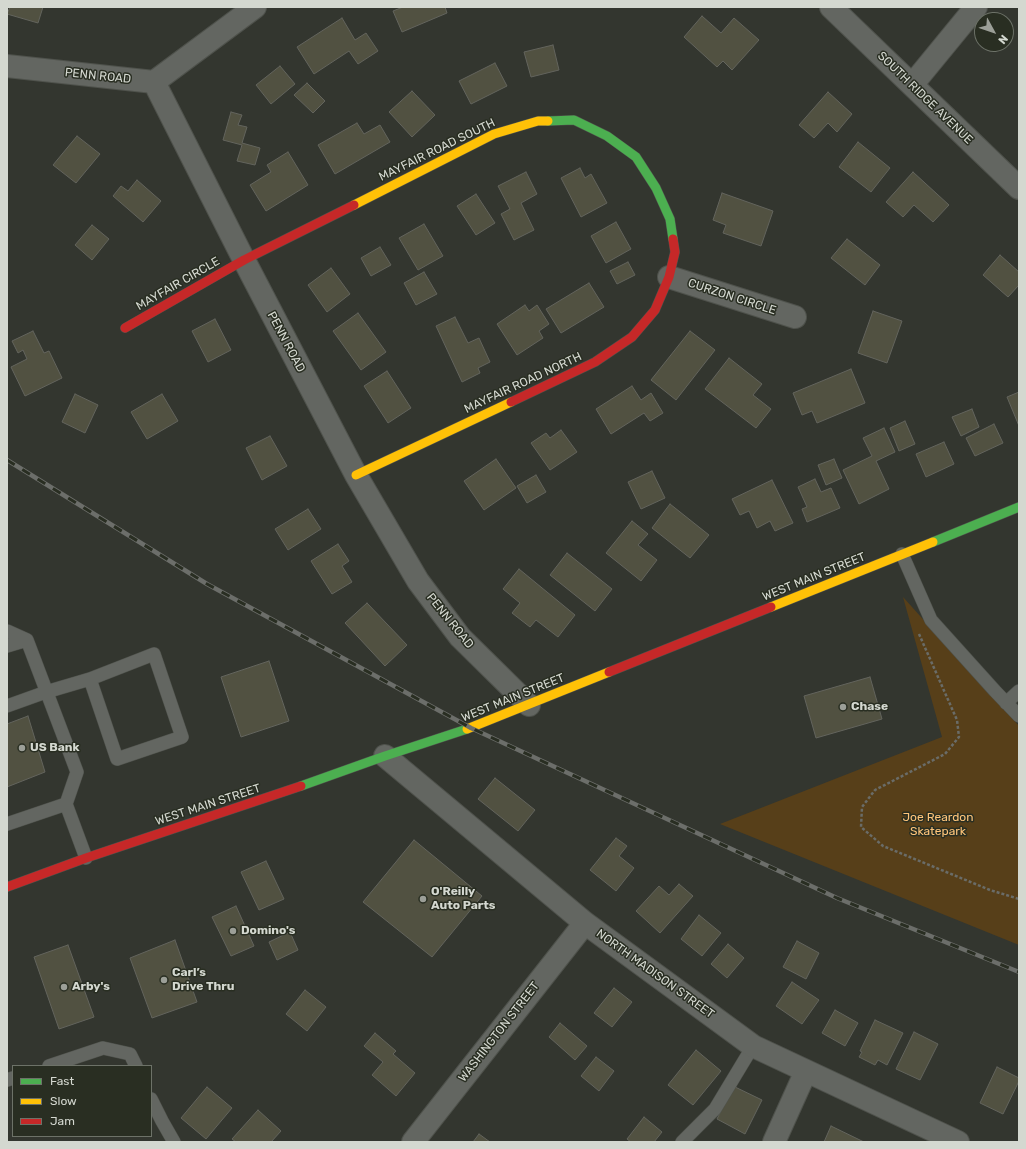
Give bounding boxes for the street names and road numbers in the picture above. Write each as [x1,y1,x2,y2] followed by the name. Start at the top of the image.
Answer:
[874,49,976,147] street label: SOUTH RIDGE AVENUE
[64,65,132,87] street label: PENN ROAD
[376,116,498,184] street label: MAYFAIR ROAD SOUTH
[134,254,222,314] street label: MAYFAIR CIRCLE
[686,276,778,318] street label: CURZON CIRCLE
[264,309,308,375] street label: PENN ROAD
[462,349,584,417] street label: MAYFAIR ROAD NORTH
[760,550,868,604] street label: WEST MAIN STREET
[423,591,477,651] street label: PENN ROAD
[459,671,567,725] street label: WEST MAIN STREET
[153,781,263,829] street label: WEST MAIN STREET
[593,926,717,1022] street label: NORTH MADISON STREET
[456,979,542,1085] street label: WASHINGTON STREET

